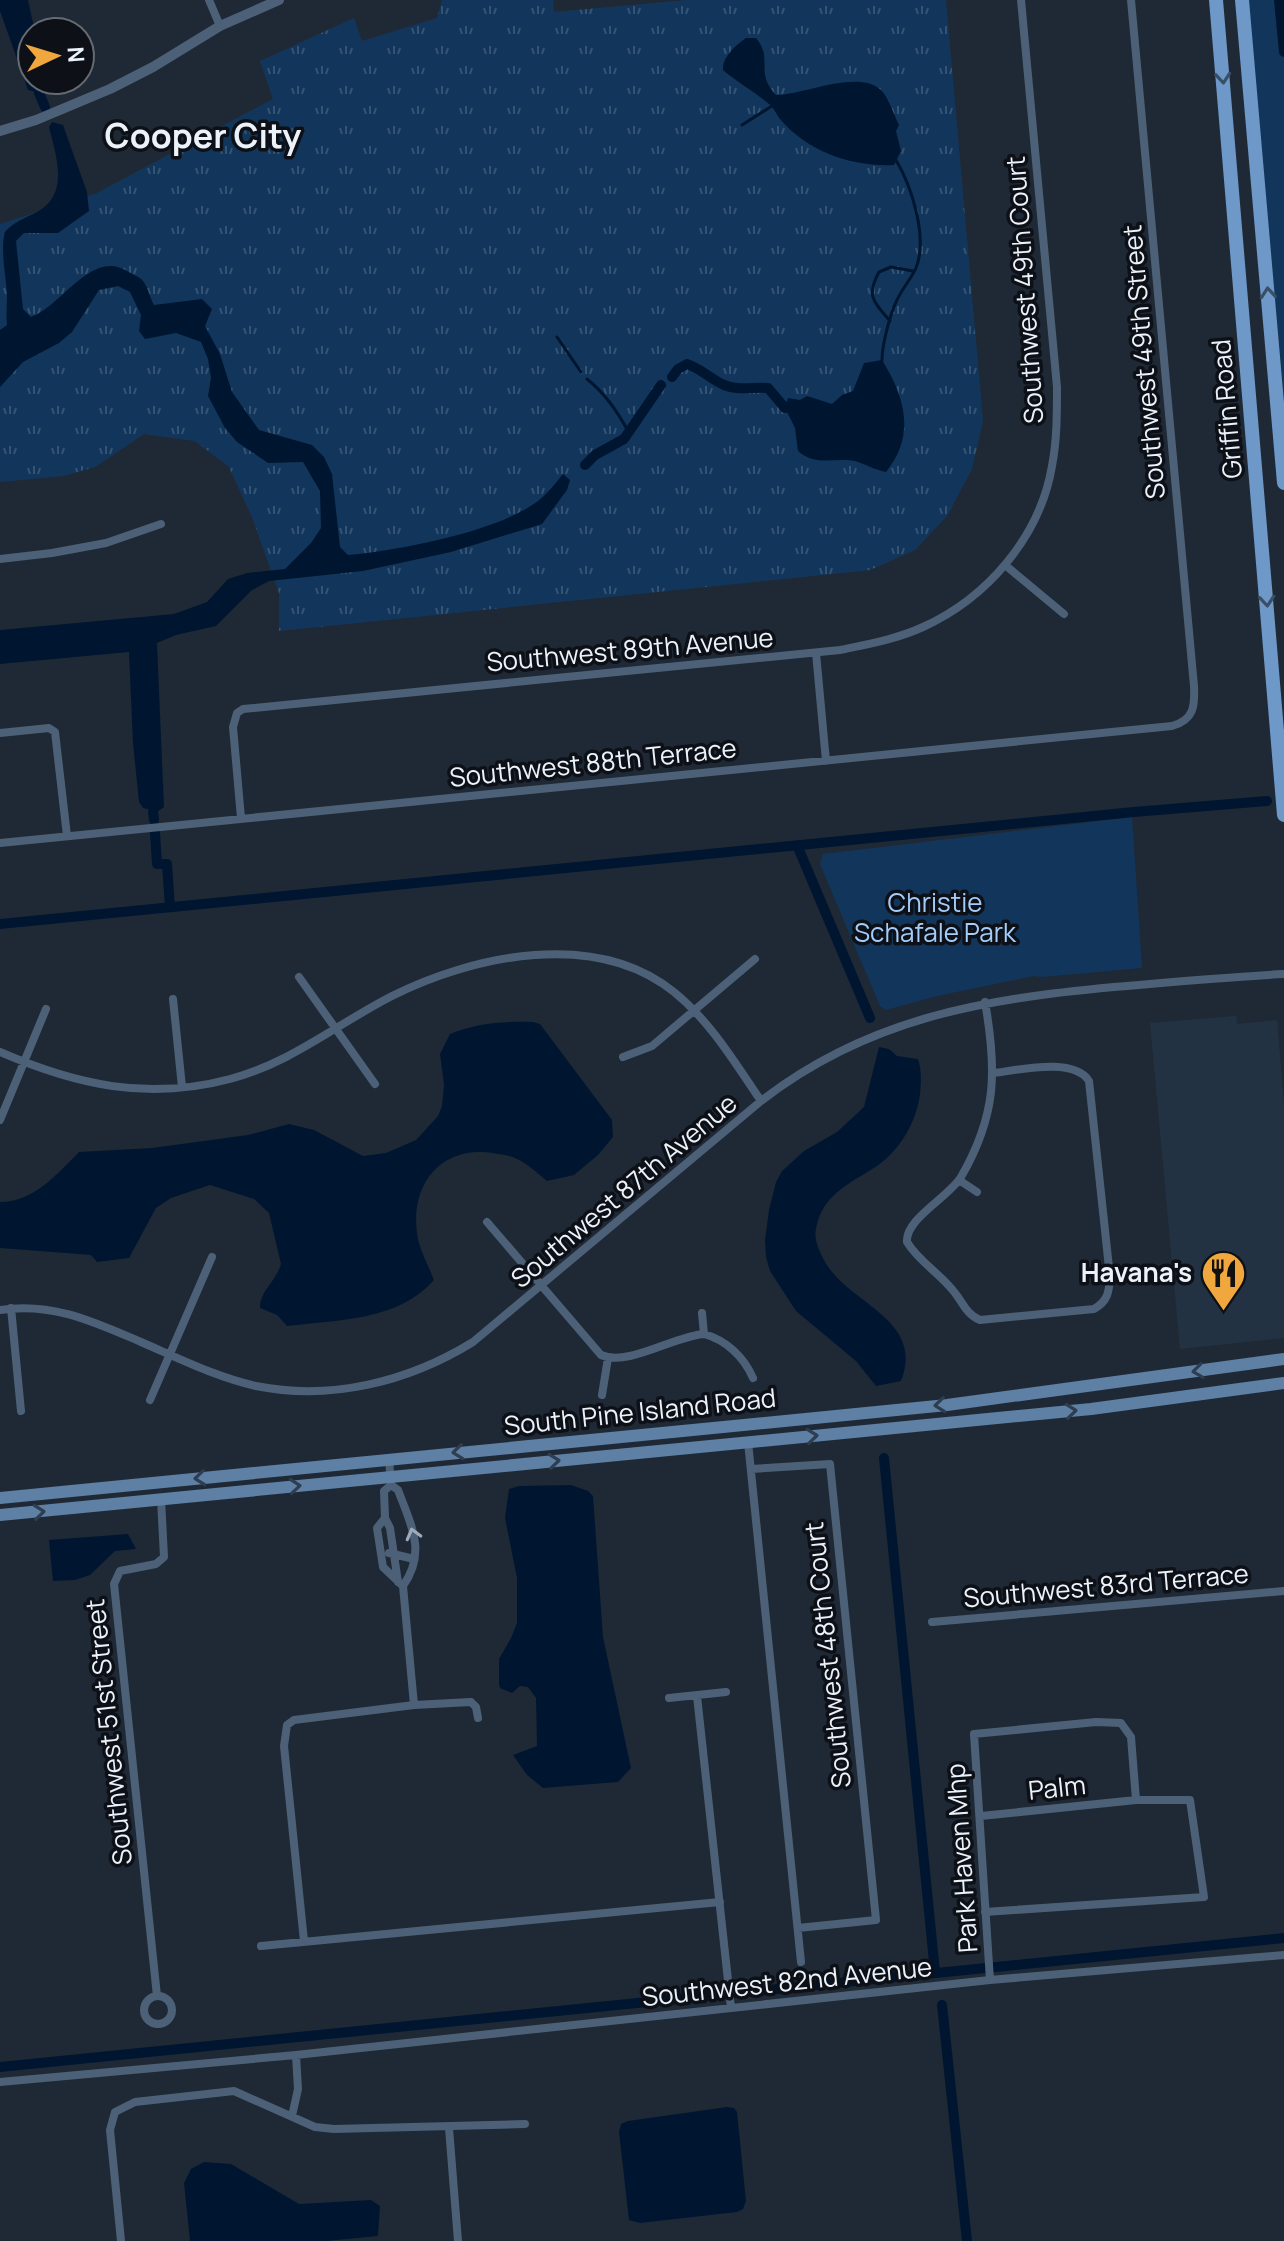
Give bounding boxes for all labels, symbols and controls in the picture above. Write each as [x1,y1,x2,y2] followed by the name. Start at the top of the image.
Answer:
[16,16,96,96] north arrow
[60,46,91,64] text: N
[1214,72,1231,85] one-way arrow
[105,112,301,158] district label: Cooper City
[997,155,1051,425] street label: Southwest 49th Court
[1113,223,1173,501] street label: Southwest 49th Street
[1259,286,1276,299] one-way arrow
[1202,338,1250,480] street label: Griffin Road
[1259,595,1276,608] one-way arrow
[485,619,775,679] street label: Southwest 89th Avenue
[448,729,738,795] street label: Southwest 88th Terrace
[854,884,1017,950] park label: Christie Schafale Park
[503,1085,744,1296] street label: Southwest 87th Avenue
[1199,1249,1247,1312] restaurant icon: Havana's
[1081,1254,1192,1290] place label: Havana's
[1191,1362,1205,1379] one-way arrow
[502,1379,778,1443] street label: South Pine Island Road
[933,1397,946,1414] one-way arrow
[1065,1402,1078,1419] one-way arrow
[806,1428,819,1445] one-way arrow
[451,1444,464,1461] one-way arrow
[547,1453,560,1470] one-way arrow
[193,1469,206,1486] one-way arrow
[289,1478,302,1495] one-way arrow
[32,1503,45,1520] one-way arrow
[795,1520,859,1790] street label: Southwest 48th Court
[405,1528,422,1541] one-way arrow
[962,1555,1250,1615] street label: Southwest 83rd Terrace
[76,1597,140,1867] street label: Southwest 51st Street
[936,1762,986,1954] street label: Park Haven Mhp
[1026,1766,1087,1808] street label: Palm
[640,1948,934,2014] street label: Southwest 82nd Avenue

